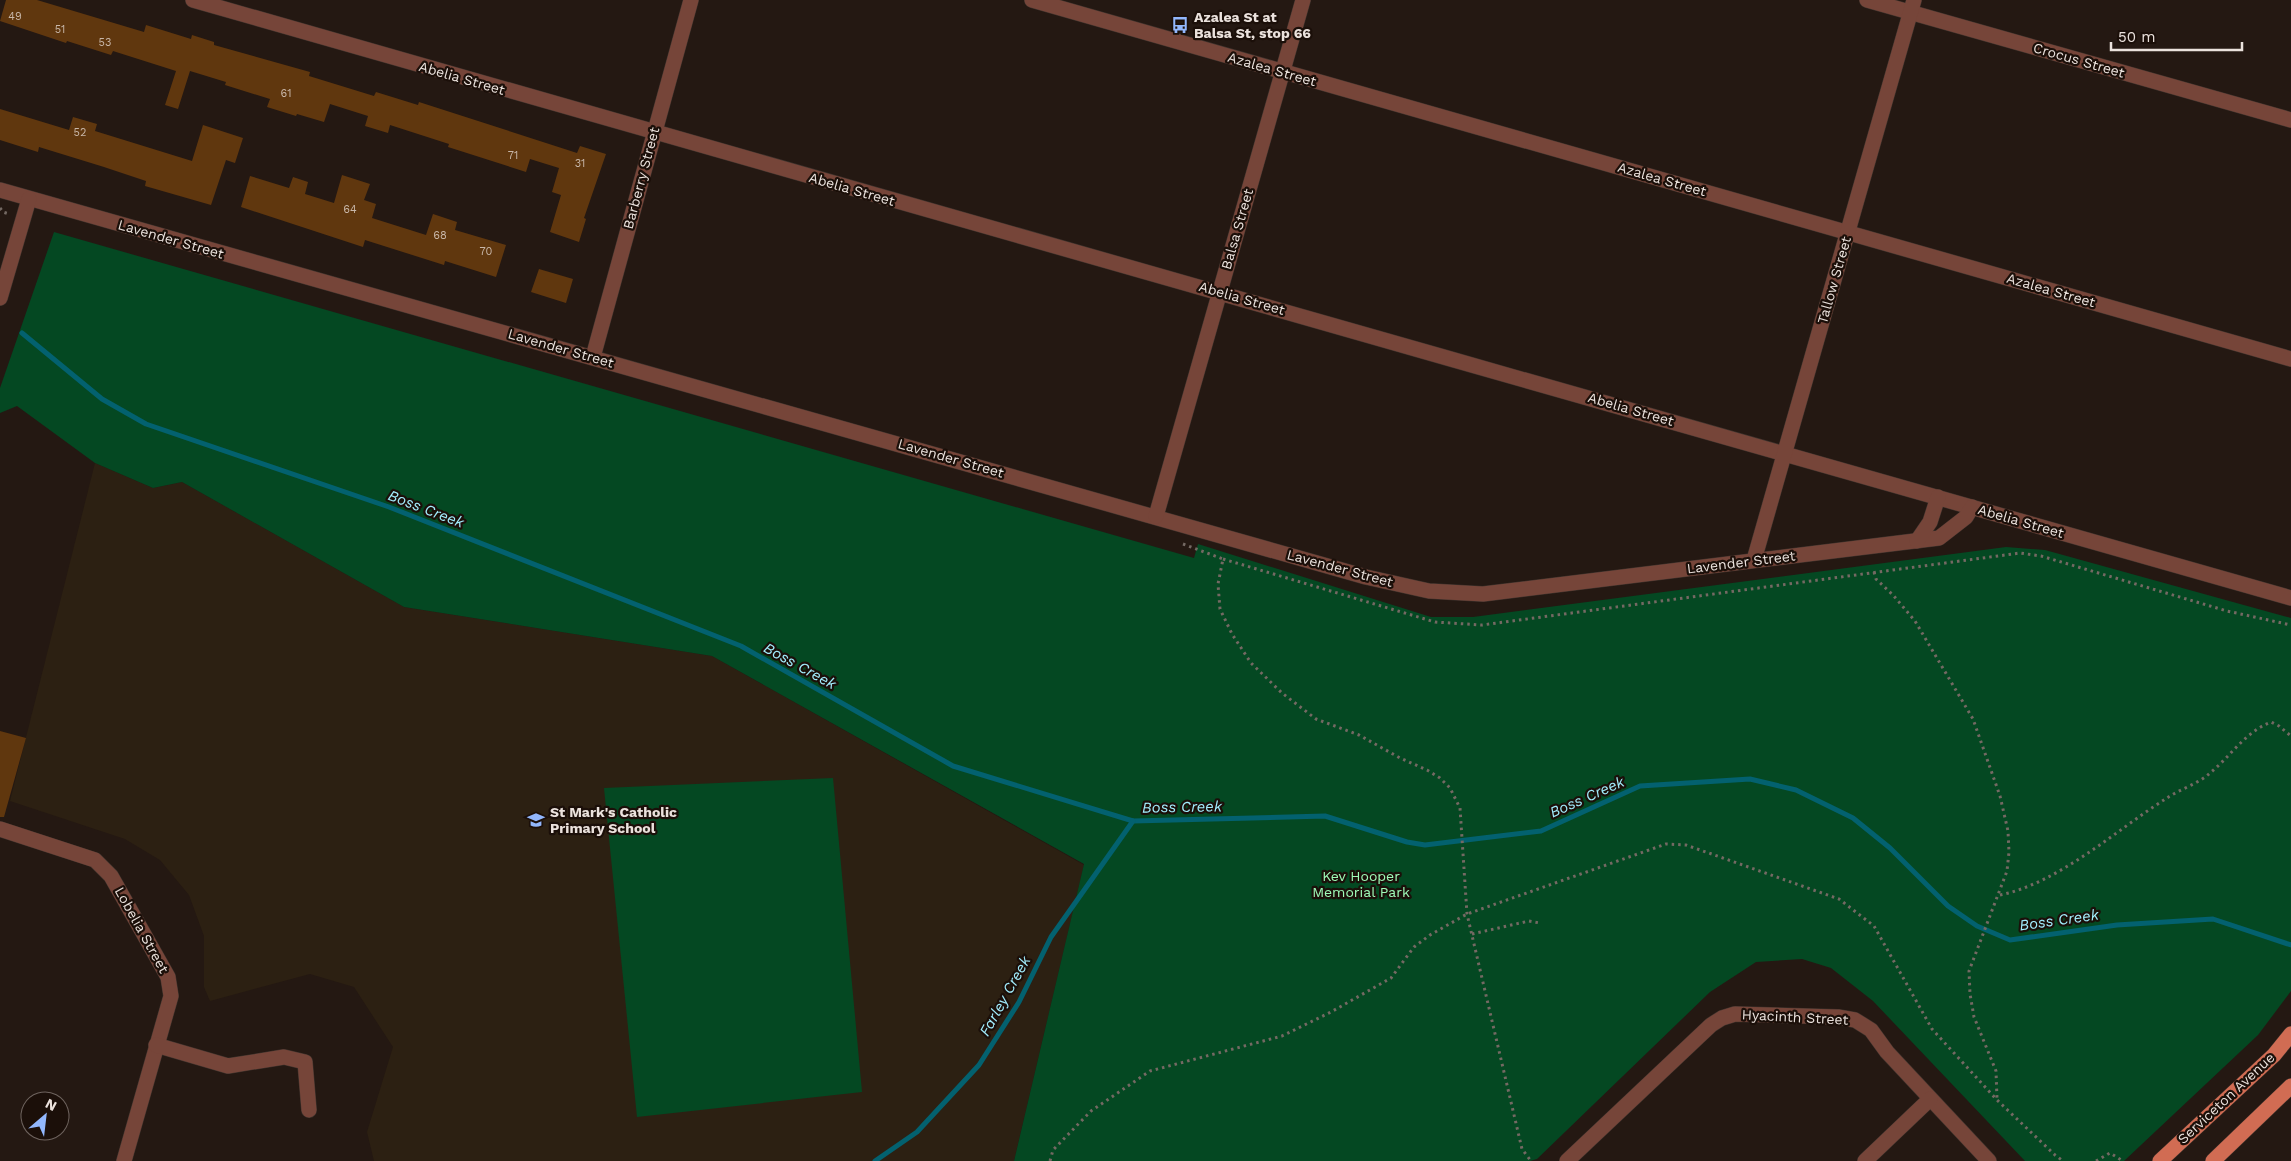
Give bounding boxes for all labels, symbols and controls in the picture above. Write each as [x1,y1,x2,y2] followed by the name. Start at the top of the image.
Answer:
[1194,9,1311,41] place label: Azalea St at Balsa St, stop 66
[8,10,22,23] house number: 49
[1170,15,1190,35] bus stop icon: Azalea St at Balsa St, stop 66
[2111,20,2242,52] scale bar
[55,23,65,36] house number: 51
[2118,28,2155,46] text: 50 m
[99,36,111,49] house number: 53
[2031,39,2127,81] street label: Crocus Street
[1226,49,1318,89] street label: Azalea Street
[417,58,507,98] street label: Abelia Street
[281,87,291,100] house number: 61
[620,125,662,231] street label: Barberry Street
[74,126,86,139] house number: 52
[508,149,518,162] house number: 71
[575,157,585,170] house number: 31
[1616,159,1708,199] street label: Azalea Street
[807,169,897,209] street label: Abelia Street
[1218,187,1256,271] street label: Balsa Street
[343,203,357,216] house number: 64
[116,216,226,262] street label: Lavender Street
[433,229,447,242] house number: 68
[1814,234,1854,325] street label: Tallow Street
[480,245,493,258] house number: 70
[2005,270,2097,310] street label: Azalea Street
[1197,278,1287,318] street label: Abelia Street
[506,325,616,371] street label: Lavender Street
[1586,389,1676,429] street label: Abelia Street
[896,435,1006,481] street label: Lavender Street
[385,486,467,532] water label: Boss Creek
[1976,501,2066,541] street label: Abelia Street
[1285,546,1395,590] street label: Lavender Street
[1686,547,1796,577] street label: Lavender Street
[761,639,840,694] water label: Boss Creek
[1547,772,1628,821] water label: Boss Creek
[1142,797,1223,817] water label: Boss Creek
[550,804,677,836] place label: St Mark's Catholic Primary School
[526,810,546,830] school or university icon: St Mark's Catholic Primary School
[1312,868,1410,900] park label: Kev Hooper Memorial Park
[112,884,172,976] street label: Lobelia Street
[2018,905,2101,934] water label: Boss Creek
[976,952,1035,1039] water label: Farley Creek
[1741,1006,1849,1028] street label: Hyacinth Street
[2174,1049,2278,1147] street label: Serviceton Avenue
[20,1091,70,1141] north arrow
[43,1095,59,1114] text: N

